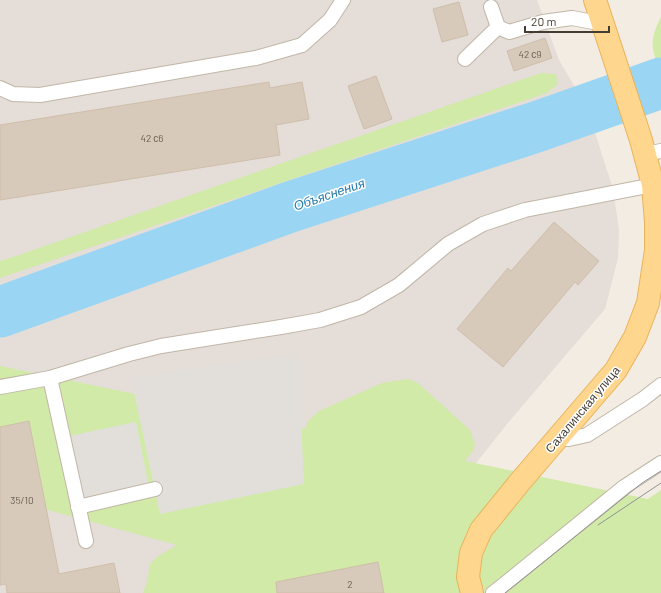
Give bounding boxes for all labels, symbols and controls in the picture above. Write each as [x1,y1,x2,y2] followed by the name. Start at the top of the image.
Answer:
[525,8,609,34] scale bar
[531,14,557,28] text: 20 m
[518,48,542,60] house number: 42 с9
[140,132,164,144] house number: 42 с6
[291,174,367,214] water label: Объяснения
[542,363,623,456] street label: Сахалинская улица
[10,494,34,506] house number: 35/10
[347,578,353,590] house number: 2

